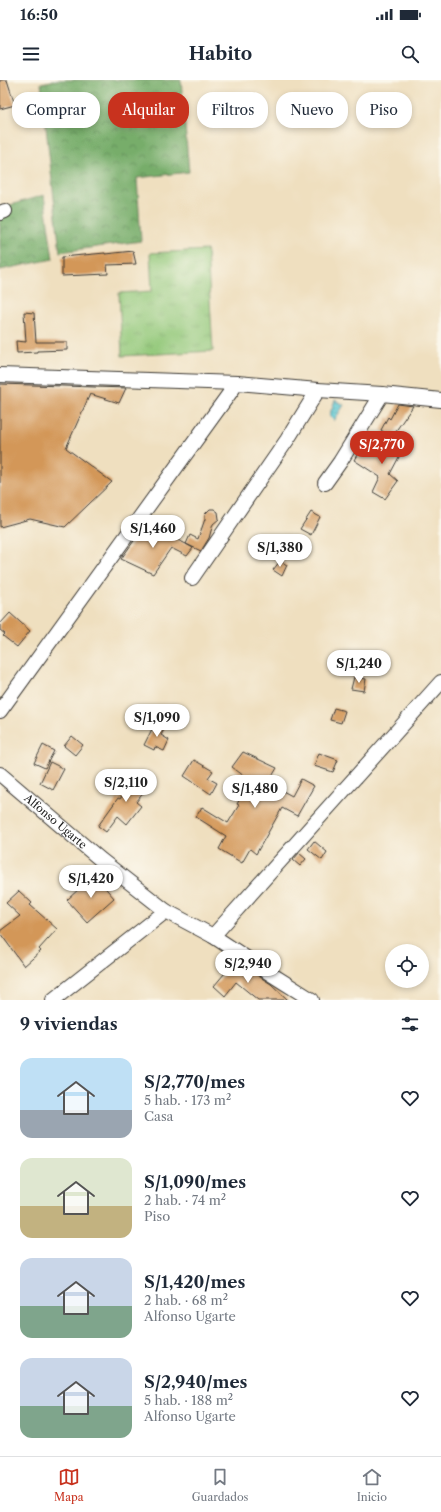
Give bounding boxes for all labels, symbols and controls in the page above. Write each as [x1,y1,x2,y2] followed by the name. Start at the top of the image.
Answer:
[20,5,58,24] text: 16:50
[20,43,42,65] icon: menu
[189,43,252,65] text: Habito
[399,43,421,65] icon: search
[12,92,100,128] chip: Comprar
[108,92,189,128] chip: Alquilar
[197,92,268,128] chip: Filtros
[276,92,348,128] chip: Nuevo
[356,92,412,128] chip: Piso
[345,431,419,465] pin: S/2,770
[359,436,405,452] text: S/2,770
[116,515,190,549] pin: S/1,460
[130,520,176,536] text: S/1,460
[243,534,317,568] pin: S/1,380
[257,539,303,555] text: S/1,380
[322,650,396,684] pin: S/1,240
[336,655,382,671] text: S/1,240
[120,704,194,738] pin: S/1,090
[134,709,180,725] text: S/1,090
[89,769,163,803] pin: S/2,110
[104,774,148,790] text: S/2,110
[218,775,292,809] pin: S/1,480
[232,780,278,796] text: S/1,480
[21,790,90,852] street label: Alfonso Ugarte
[54,865,128,899] pin: S/1,420
[68,870,114,886] text: S/1,420
[385,944,429,988] map controls
[385,944,429,988] button: locate
[211,950,285,984] pin: S/2,940
[224,955,272,971] text: S/2,940
[399,1013,421,1035] icon: filters
[20,1014,118,1034] text: 9 viviendas
[144,1072,245,1092] text: S/2,770/mes
[52,1074,100,1122] icon: home
[399,1087,421,1109] icon: heart
[144,1092,231,1108] text: 5 hab. · 173 m²
[144,1108,173,1124] text: Casa
[144,1172,246,1192] text: S/1,090/mes
[52,1174,100,1222] icon: home
[399,1187,421,1209] icon: heart
[144,1192,226,1208] text: 2 hab. · 74 m²
[144,1208,170,1224] text: Piso
[144,1272,245,1292] text: S/1,420/mes
[52,1274,100,1322] icon: home
[399,1287,421,1309] icon: heart
[144,1292,228,1308] text: 2 hab. · 68 m²
[144,1308,236,1324] text: Alfonso Ugarte
[144,1372,248,1392] text: S/2,940/mes
[52,1374,100,1422] icon: home
[399,1387,421,1409] icon: heart
[144,1392,233,1408] text: 5 hab. · 188 m²
[144,1408,236,1424] text: Alfonso Ugarte
[54,1466,84,1504] tab: Mapa
[192,1466,248,1504] tab: Guardados
[357,1466,387,1504] tab: Inicio

